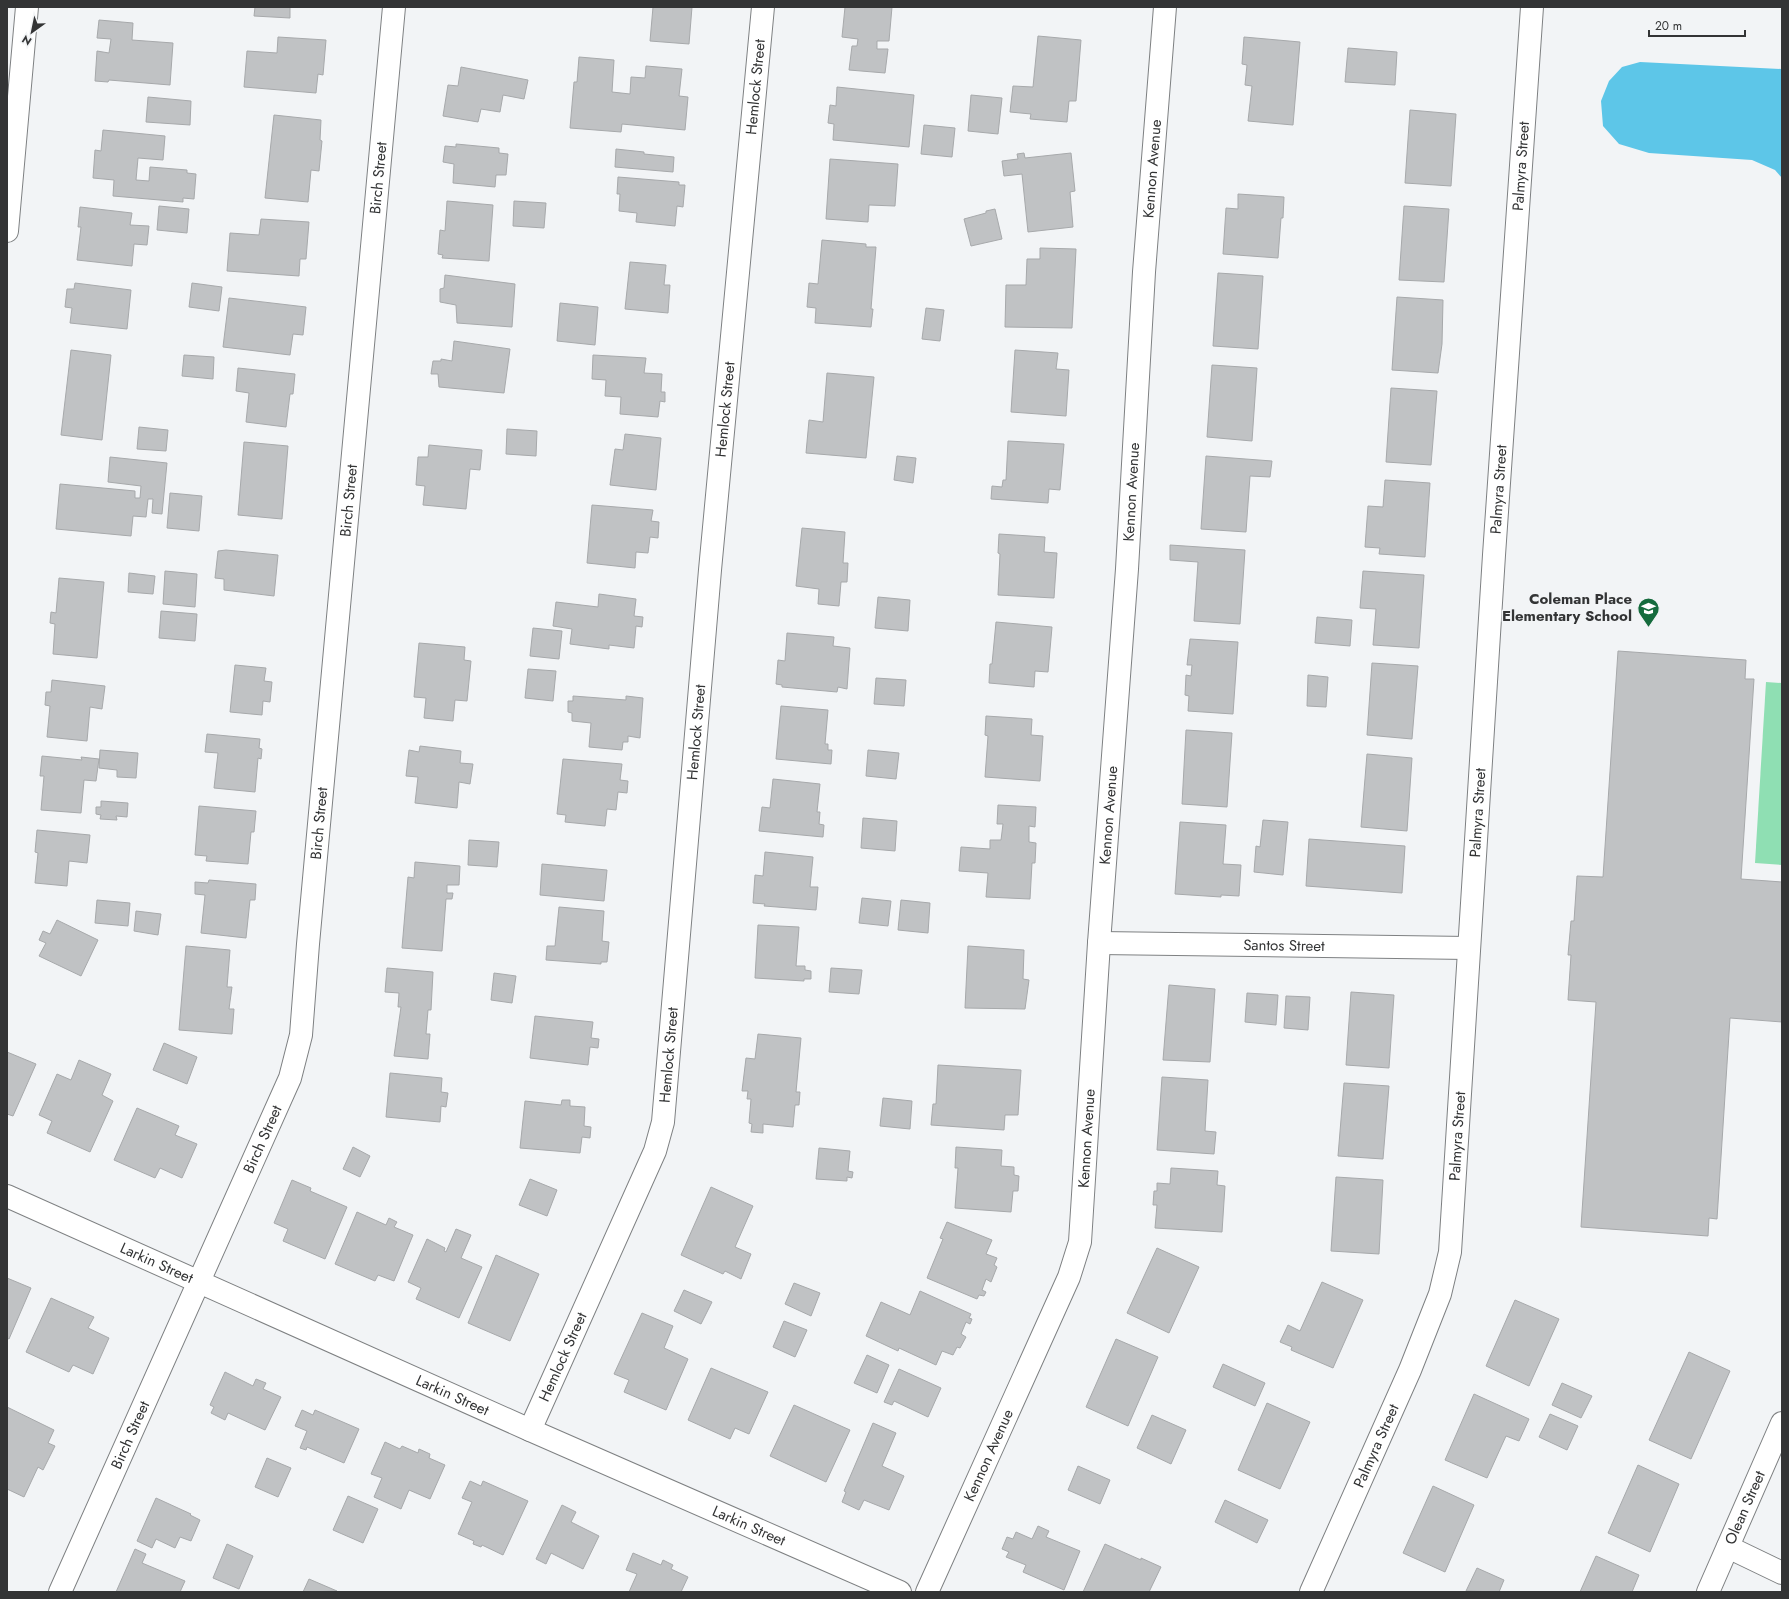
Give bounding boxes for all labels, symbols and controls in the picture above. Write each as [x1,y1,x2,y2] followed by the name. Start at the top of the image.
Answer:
[12,12,52,52] north arrow
[1649,12,1745,38] scale bar
[1655,17,1682,35] text: 20 m
[19,31,35,49] text: N
[740,38,771,136] street label: Hemlock Street
[1137,118,1167,219] street label: Kennon Avenue
[1507,121,1535,212] street label: Palmyra Street
[364,140,393,215] street label: Birch Street
[710,360,741,458] street label: Hemlock Street
[1118,442,1145,542] street label: Kennon Avenue
[1484,444,1513,535] street label: Palmyra Street
[334,463,363,538] street label: Birch Street
[1502,588,1632,627] place label: Coleman Place Elementary School
[1635,595,1661,628] school or university icon: Coleman Place Elementary School
[681,683,711,781] street label: Hemlock Street
[1094,765,1123,865] street label: Kennon Avenue
[1464,767,1492,858] street label: Palmyra Street
[305,786,333,860] street label: Birch Street
[1243,934,1325,957] street label: Santos Street
[654,1006,684,1104] street label: Hemlock Street
[1072,1088,1101,1188] street label: Kennon Avenue
[1444,1090,1471,1182] street label: Palmyra Street
[238,1101,288,1177] street label: Birch Street
[117,1237,197,1289] street label: Larkin Street
[533,1308,593,1405] street label: Hemlock Street
[412,1369,493,1421] street label: Larkin Street
[105,1397,155,1473] street label: Birch Street
[1348,1400,1405,1491] street label: Palmyra Street
[958,1405,1019,1505] street label: Kennon Avenue
[1719,1467,1771,1548] street label: Olean Street
[709,1500,789,1552] street label: Larkin Street

